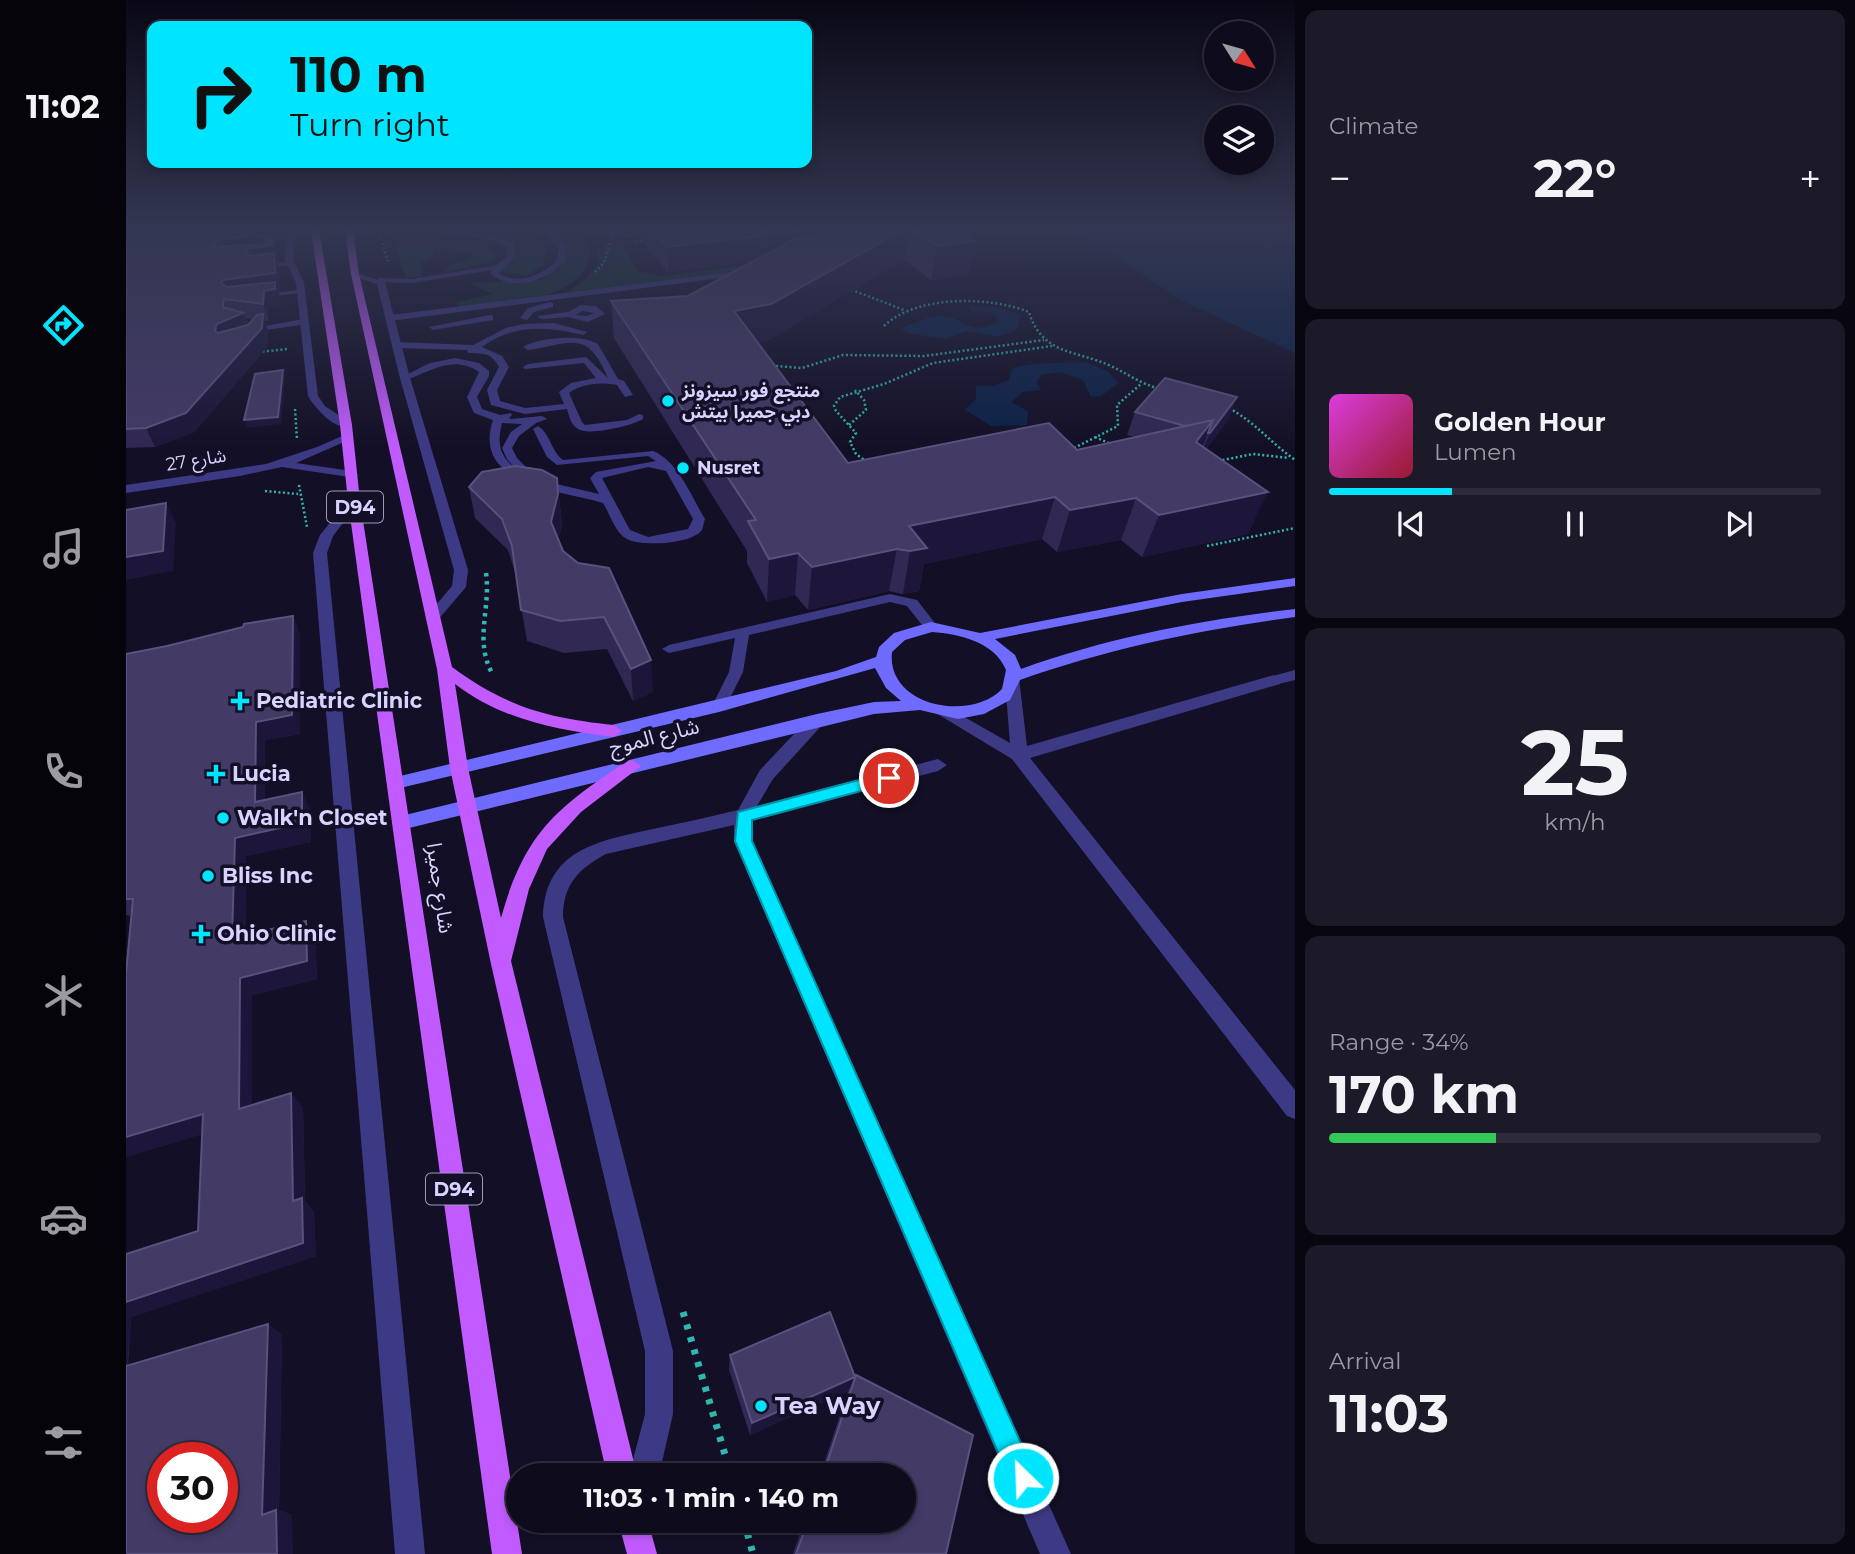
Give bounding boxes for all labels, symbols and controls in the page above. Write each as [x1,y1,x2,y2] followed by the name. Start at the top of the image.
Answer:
[1204,21,1274,91] north arrow
[1204,21,1274,175] map controls
[290,45,427,104] text: 110 m
[175,49,266,140] icon: right
[26,87,100,126] text: 11:02
[290,105,450,144] text: Turn right
[1204,105,1274,175] button: layers
[1329,112,1418,140] text: Climate
[1533,147,1617,210] text: 22°
[1329,155,1351,202] text: −
[1799,155,1821,202] text: +
[39,301,88,350] icon: directions
[681,380,820,426] place label: منتجع فور سيزونز دبي جميرا بيتش
[660,393,676,409] marker: منتجع فور سيزونز دبي جميرا بيتش
[1434,406,1606,438] text: Golden Hour
[1434,438,1517,466] text: Lumen
[164,444,228,479] street label: شارع 27
[697,457,760,479] place label: Nusret
[675,460,691,476] marker: Nusret
[327,492,383,522] road number: D94
[1392,505,1430,543] icon: previous
[1556,505,1594,543] icon: pause
[1720,505,1758,543] icon: next
[39,524,88,573] icon: music
[256,688,423,713] place label: Pediatric Clinic
[230,691,250,711] marker: Pediatric Clinic
[1521,707,1629,818] text: 25
[606,713,702,763] street label: شارع الموج
[39,747,88,796] icon: phone
[859,748,919,808] pin
[870,759,908,797] icon: arrive
[232,761,291,786] place label: Lucia
[206,764,226,784] marker: Lucia
[237,805,387,830] place label: Walk'n Closet
[1544,808,1606,836] text: km/h
[215,810,231,826] marker: Walk'n Closet
[419,841,459,935] street label: شارع جميرا
[222,863,313,888] place label: Bliss Inc
[200,868,216,884] marker: Bliss Inc
[217,921,337,946] place label: Ohio Clinic
[191,924,211,944] marker: Ohio Clinic
[39,971,88,1020] icon: climate
[1329,1028,1469,1056] text: Range · 34%
[1329,1063,1519,1126] text: 170 km
[426,1174,482,1204] road number: D94
[39,1194,88,1243] icon: car
[1329,1347,1402,1375] text: Arrival
[1329,1382,1449,1445] text: 11:03
[775,1391,881,1420] place label: Tea Way
[753,1398,769,1414] marker: Tea Way
[39,1418,88,1467] icon: filters
[986,1441,1060,1515] position arrow
[147,1442,238,1533] speed limit sign: 30
[583,1482,839,1514] text: 11:03 · 1 min · 140 m

